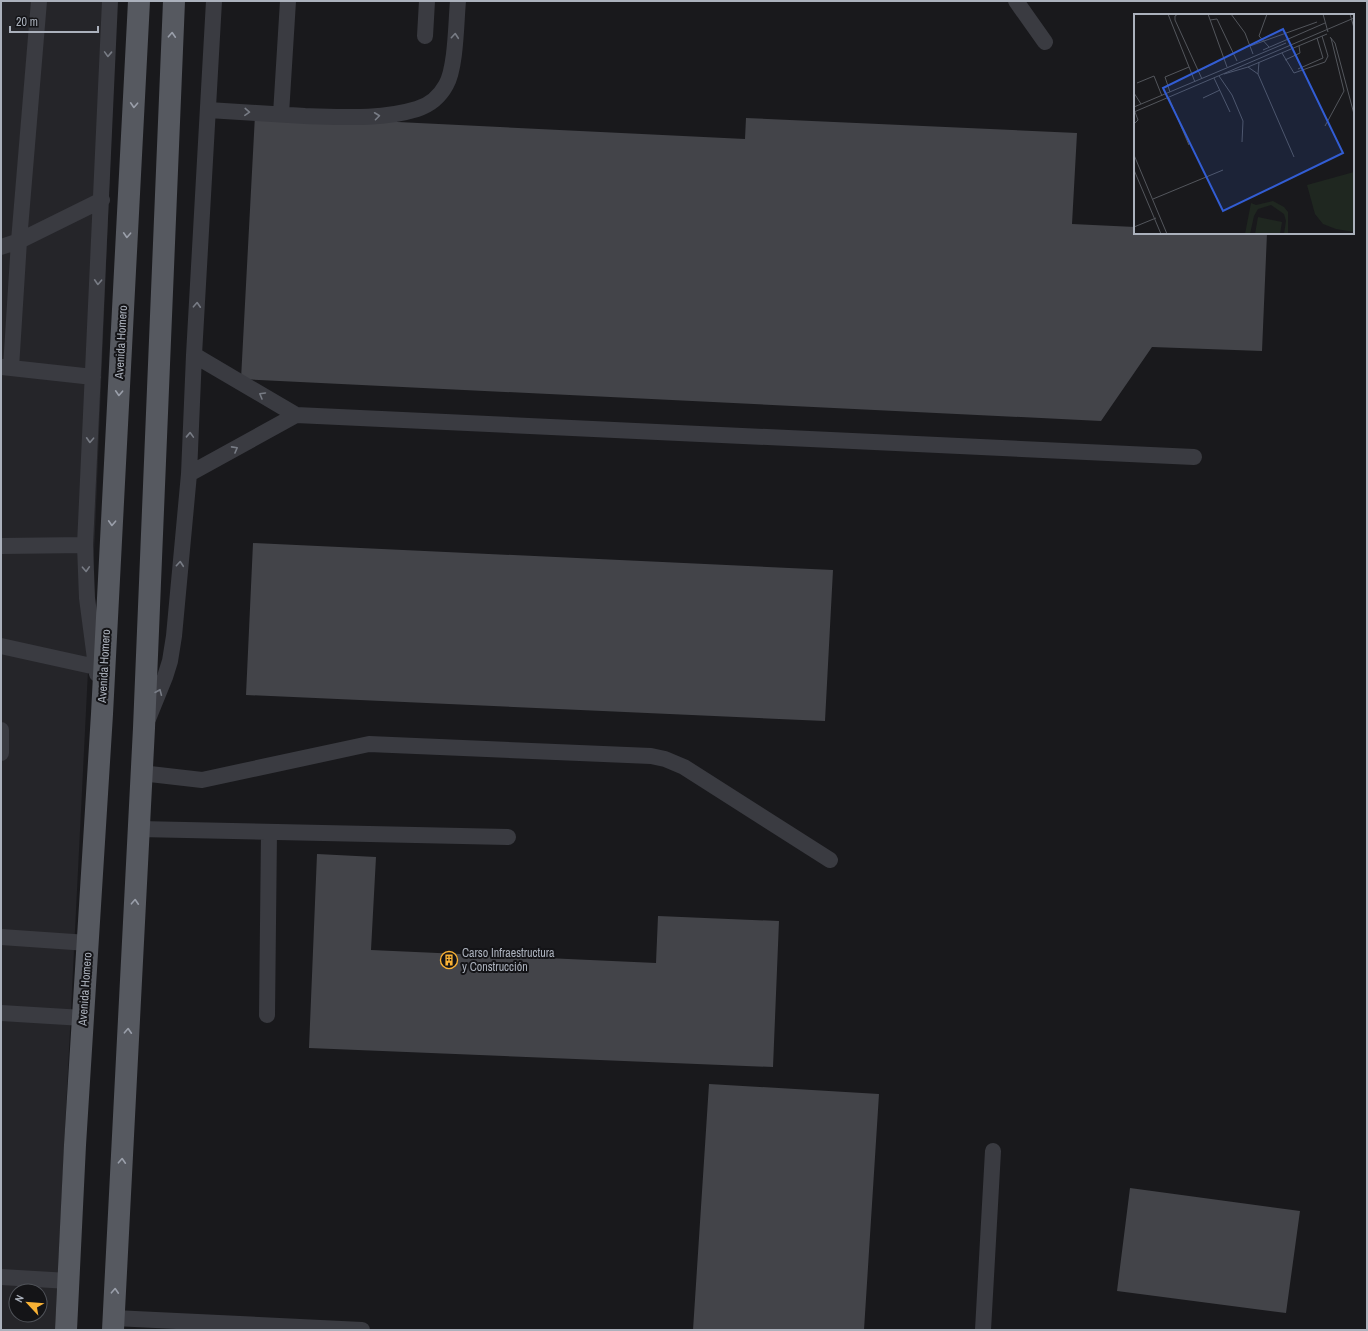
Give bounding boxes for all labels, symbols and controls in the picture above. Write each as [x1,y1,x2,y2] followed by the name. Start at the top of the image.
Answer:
[10,8,98,34] scale bar
[16,14,38,30] text: 20 m
[1134,14,1354,234] inset map
[168,32,176,38] one-way arrow
[450,33,459,39] one-way arrow
[104,51,112,57] one-way arrow
[129,102,138,108] one-way arrow
[244,108,250,117] one-way arrow
[374,112,380,121] one-way arrow
[123,232,131,238] one-way arrow
[94,279,102,285] one-way arrow
[192,302,201,308] one-way arrow
[111,305,131,380] street label: Avenida Homero
[114,390,123,396] one-way arrow
[259,393,266,400] one-way arrow
[186,432,195,438] one-way arrow
[86,437,95,443] one-way arrow
[231,446,238,453] one-way arrow
[108,520,116,526] one-way arrow
[176,561,185,567] one-way arrow
[81,566,90,572] one-way arrow
[94,629,114,704] street label: Avenida Homero
[154,688,162,696] one-way arrow
[131,899,139,905] one-way arrow
[462,945,555,975] place label: Carso Infraestructura y Construcción
[439,950,459,970] building icon: Carso Infraestructura y Construcción
[74,952,96,1027] street label: Avenida Homero
[124,1028,133,1034] one-way arrow
[118,1158,126,1164] one-way arrow
[8,1283,48,1323] north arrow
[111,1288,120,1294] one-way arrow
[11,1293,27,1305] text: N

